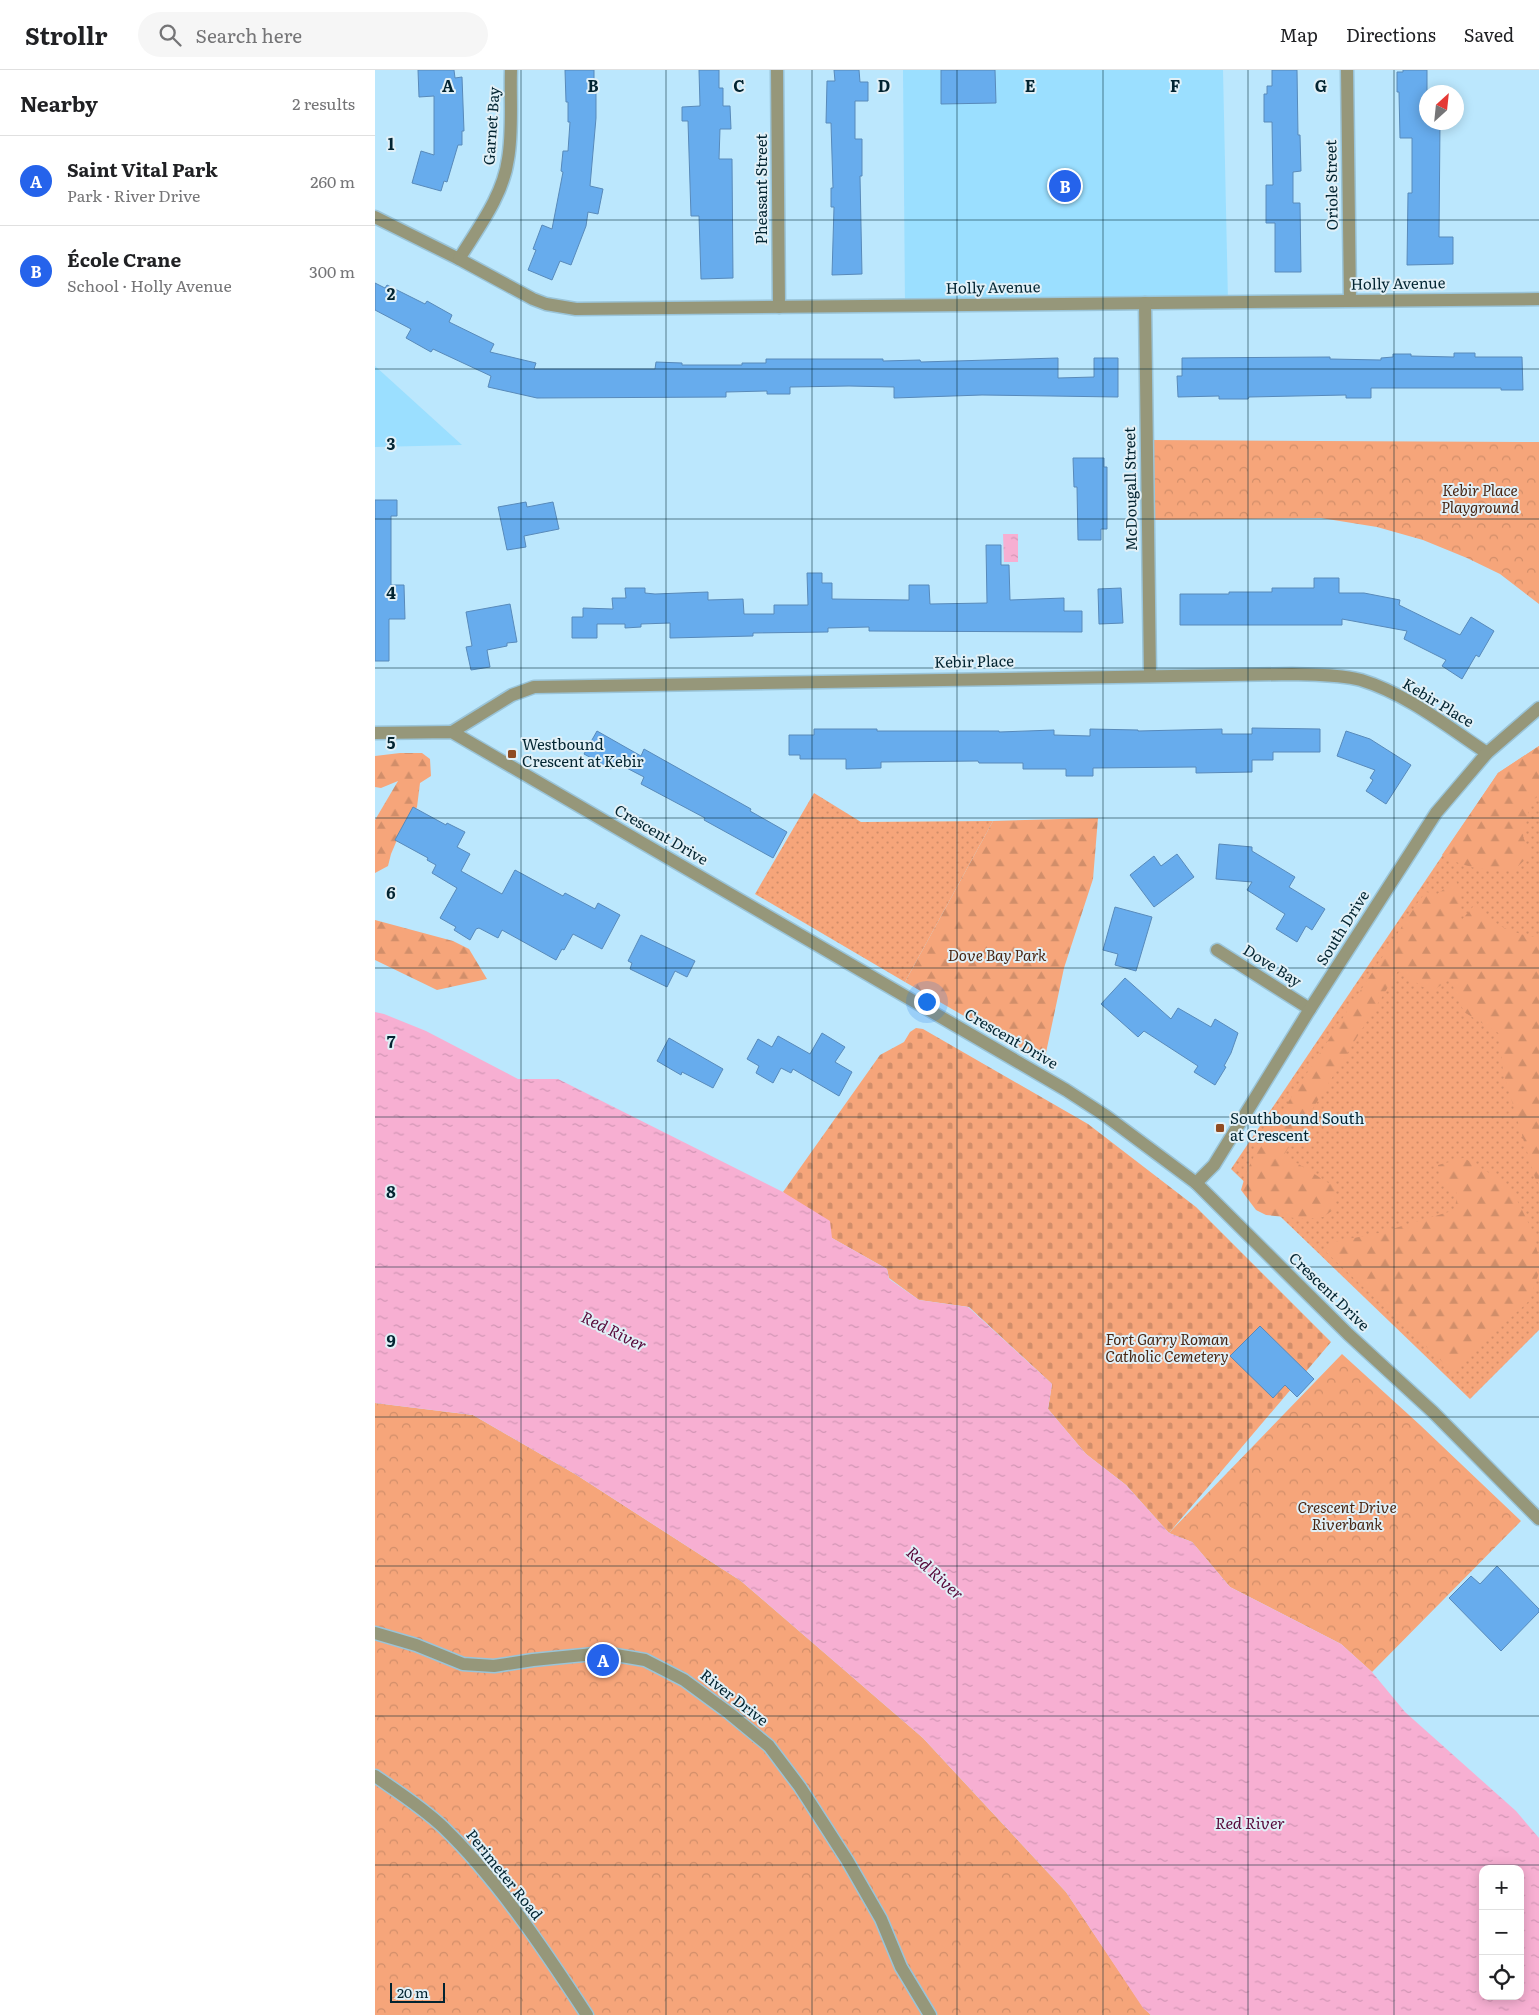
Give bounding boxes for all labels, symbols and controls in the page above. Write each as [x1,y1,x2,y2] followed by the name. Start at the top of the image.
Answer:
[138,12,488,57] search box
[25,17,108,52] text: Strollr
[156,21,184,49] icon: search
[196,21,302,49] text: Search here
[1280,21,1318,48] text: Map
[1346,21,1436,48] text: Directions
[1464,21,1514,48] text: Saved
[442,73,454,97] text: A
[587,73,599,97] text: B
[733,73,745,97] text: C
[878,73,890,97] text: D
[1025,73,1036,97] text: E
[1170,73,1180,97] text: F
[1315,73,1327,97] text: G
[1419,85,1464,130] north arrow
[476,86,505,166] street label: Garnet Bay
[20,87,98,118] text: Nearby
[292,91,355,115] text: 2 results
[388,131,395,155] text: 1
[749,134,772,244] street label: Pheasant Street
[1318,140,1343,231] street label: Oriole Street
[67,155,218,183] text: Saint Vital Park
[1049,167,1081,205] pin: B
[30,169,42,193] text: A
[310,169,355,193] text: 260 m
[67,183,200,207] text: Park · River Drive
[67,245,181,273] text: École Crane
[30,259,42,283] text: B
[309,259,355,283] text: 300 m
[1350,270,1446,295] street label: Holly Avenue
[67,273,232,297] text: School · Holly Avenue
[945,274,1041,299] street label: Holly Avenue
[387,281,396,305] text: 2
[1117,427,1142,551] street label: McDougall Street
[387,431,396,455] text: 3
[1441,478,1519,518] park label: Kebir Place Playground
[386,580,396,604] text: 4
[934,648,1014,673] street label: Kebir Place
[1399,671,1479,732] street label: Kebir Place
[387,730,396,754] text: 5
[522,732,644,772] place label: Westbound Crescent at Kebir
[506,748,518,760] marker: Westbound Crescent at Kebir
[611,798,713,870] street label: Crescent Drive
[386,880,396,904] text: 6
[1309,885,1374,969] street label: South Drive
[1239,938,1307,992] street label: Dove Bay
[948,943,1047,966] park label: Dove Bay Park
[914,989,940,1015] your location
[961,1002,1063,1074] street label: Crescent Drive
[387,1029,396,1053] text: 7
[1230,1106,1364,1146] place label: Southbound South at Crescent
[1214,1122,1226,1134] marker: Southbound South at Crescent
[386,1179,396,1203] text: 8
[1284,1246,1376,1336] street label: Crescent Drive
[578,1304,651,1356] water label: Red River
[1105,1327,1229,1367] park label: Fort Garry Roman Catholic Cemetery
[386,1328,396,1352] text: 9
[1297,1495,1397,1535] park label: Crescent Drive Riverbank
[902,1540,970,1605] water label: Red River
[587,1641,619,1679] pin: A
[696,1663,774,1731] street label: River Drive
[1215,1810,1285,1834] water label: Red River
[461,1824,549,1924] street label: Perimeter Road
[1479,1865,1524,2000] map controls
[1479,1865,1524,1910] button: +
[1479,1910,1524,1955] button: −
[1479,1955,1524,2000] button: locate
[390,1980,445,2003] scale bar
[397,1982,429,2002] text: 20 m

